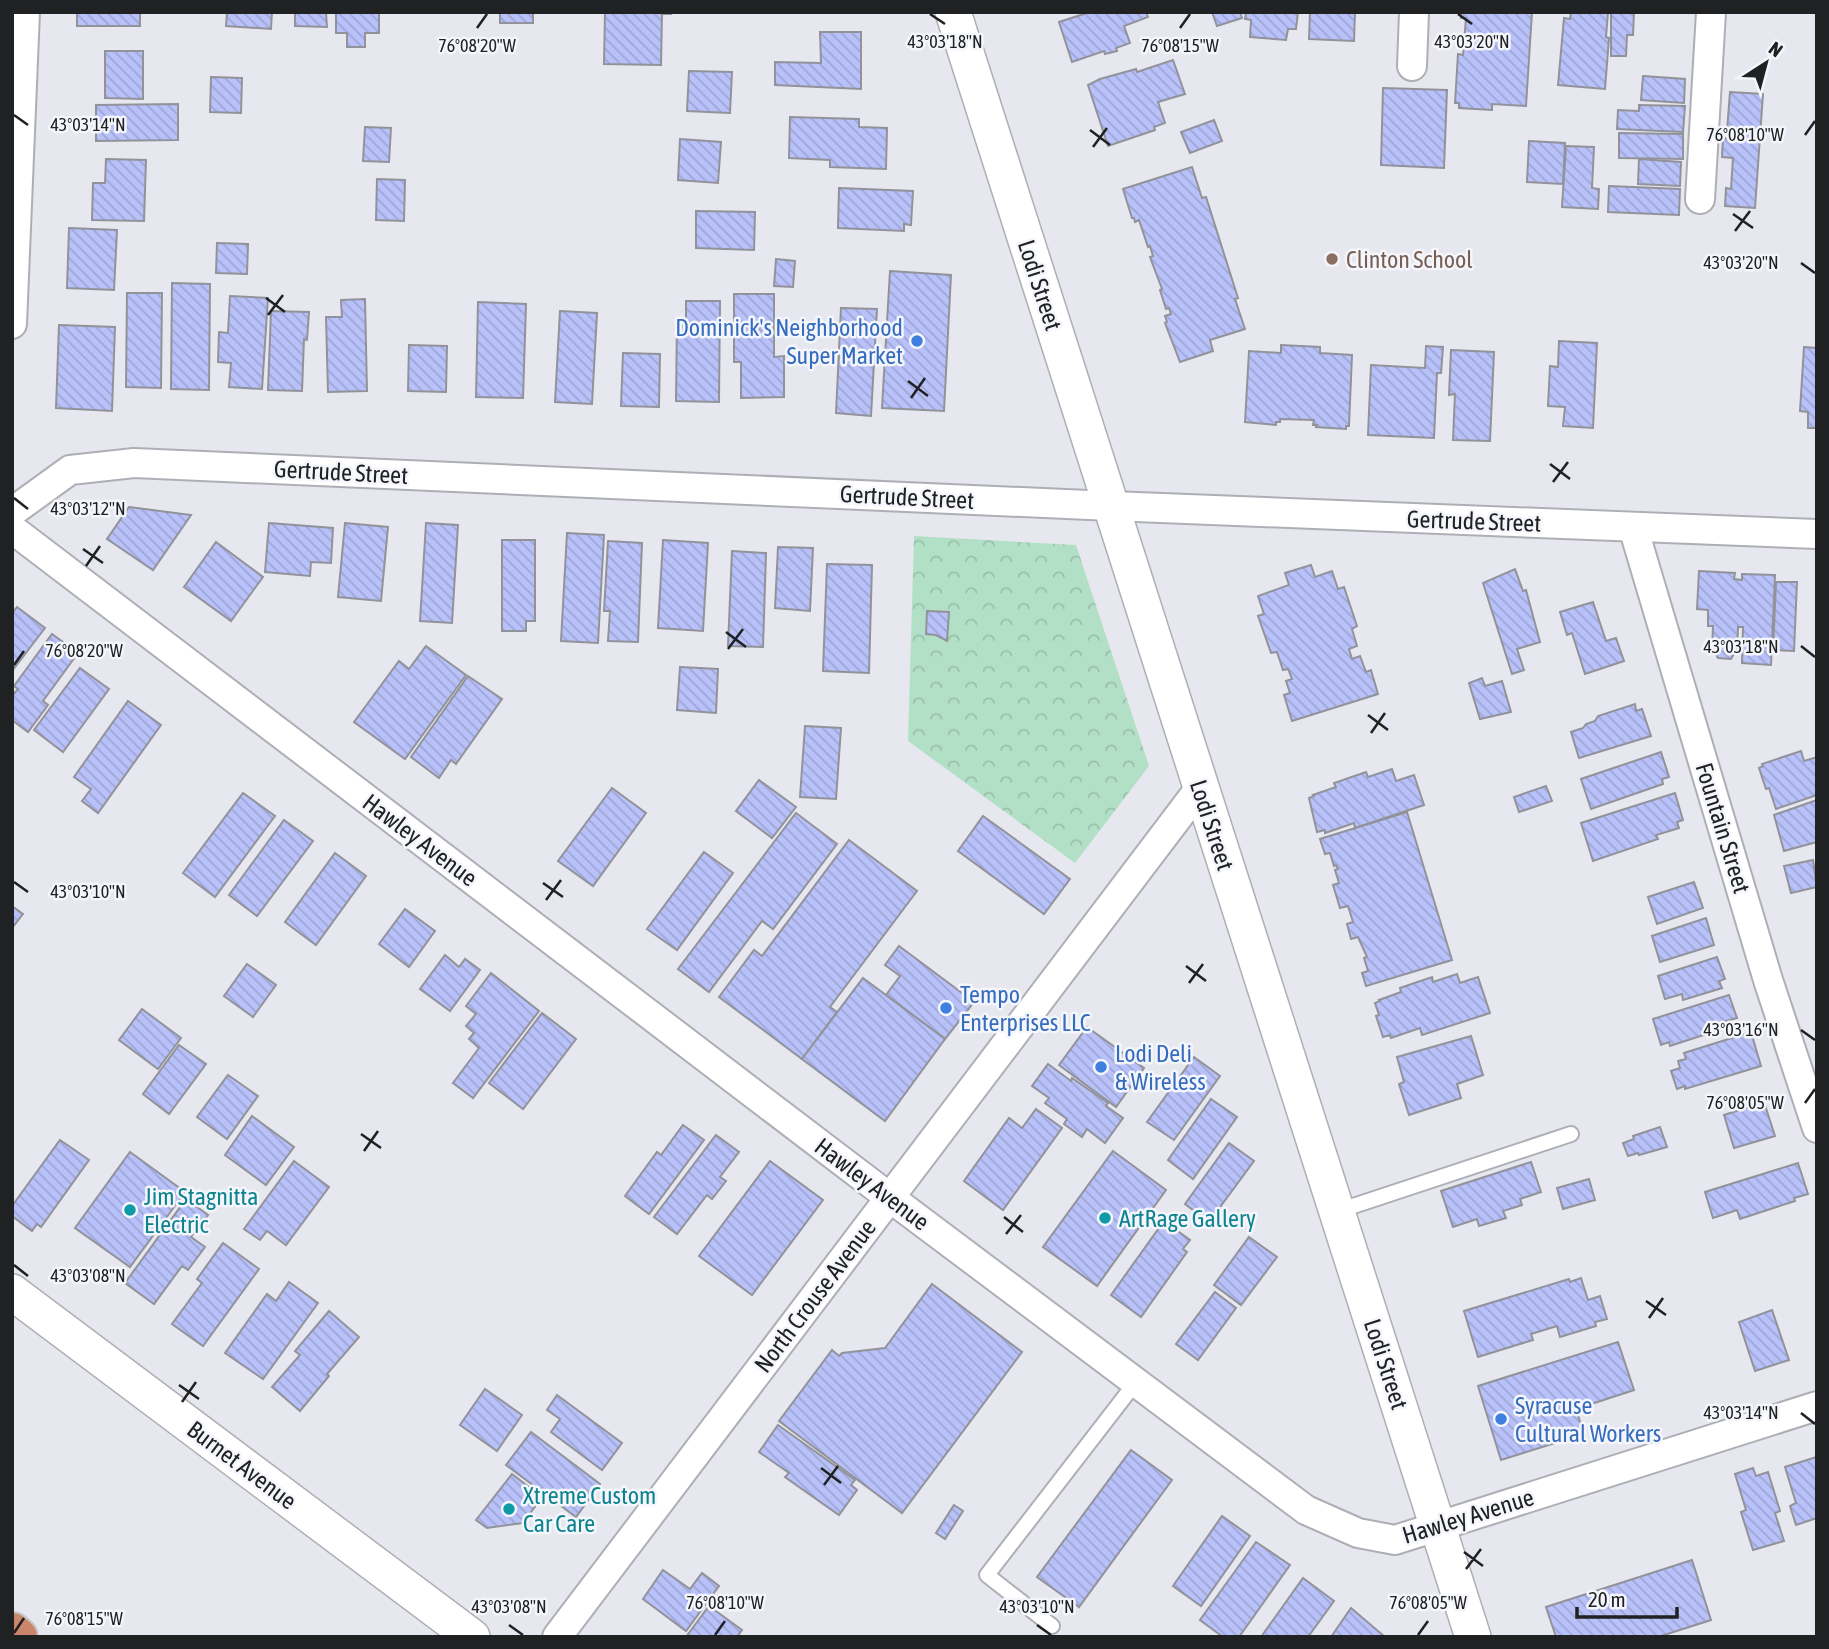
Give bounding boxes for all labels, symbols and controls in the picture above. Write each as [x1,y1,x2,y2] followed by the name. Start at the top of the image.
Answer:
[1731,28,1801,98] north arrow
[907,31,983,52] text: 43°03'18"N
[1434,31,1510,52] text: 43°03'20"N
[438,35,516,56] text: 76°08'20"W
[1141,35,1219,56] text: 76°08'15"W
[1765,37,1787,61] text: N
[50,114,126,135] text: 43°03'14"N
[1706,124,1784,145] text: 76°08'10"W
[1013,236,1067,334] street label: Lodi Street
[1346,246,1473,273] place label: Clinton School
[1324,251,1340,267] marker: Clinton School
[1703,252,1779,273] text: 43°03'20"N
[675,314,903,369] place label: Dominick's Neighborhood Super Market
[909,333,925,349] marker: Dominick's Neighborhood Super Market
[273,455,409,489] street label: Gertrude Street
[839,480,975,514] street label: Gertrude Street
[50,498,126,519] text: 43°03'12"N
[1406,505,1542,537] street label: Gertrude Street
[1703,636,1779,657] text: 43°03'18"N
[45,640,123,661] text: 76°08'20"W
[1690,760,1756,897] street label: Fountain Street
[1185,776,1239,874] street label: Lodi Street
[358,788,482,892] street label: Hawley Avenue
[50,881,126,902] text: 43°03'10"N
[960,981,1091,1036] place label: Tempo Enterprises LLC
[938,1000,954,1016] marker: Tempo Enterprises LLC
[1703,1019,1779,1040] text: 43°03'16"N
[1115,1040,1206,1095] place label: Lodi Deli & Wireless
[1093,1059,1109,1075] marker: Lodi Deli & Wireless
[1706,1092,1784,1113] text: 76°08'05"W
[810,1132,934,1236] street label: Hawley Avenue
[144,1183,258,1238] place label: Jim Stagnitta Electric
[122,1202,138,1218] marker: Jim Stagnitta Electric
[1119,1205,1256,1232] place label: ArtRage Gallery
[1097,1210,1113,1226] marker: ArtRage Gallery
[749,1214,881,1378] street label: North Crouse Avenue
[50,1265,126,1286] text: 43°03'08"N
[1359,1315,1413,1413] street label: Lodi Street
[1515,1392,1661,1447] place label: Syracuse Cultural Workers
[1703,1402,1779,1423] text: 43°03'14"N
[1493,1411,1509,1427] marker: Syracuse Cultural Workers
[182,1415,302,1515] street label: Burnet Avenue
[523,1482,656,1537] place label: Xtreme Custom Car Care
[1399,1483,1537,1549] street label: Hawley Avenue
[501,1501,517,1517] marker: Xtreme Custom Car Care
[1577,1576,1677,1620] scale bar
[1588,1587,1626,1611] text: 20 m
[686,1592,764,1613] text: 76°08'10"W
[1389,1592,1467,1613] text: 76°08'05"W
[471,1596,547,1617] text: 43°03'08"N
[999,1596,1075,1617] text: 43°03'10"N
[45,1608,123,1629] text: 76°08'15"W

